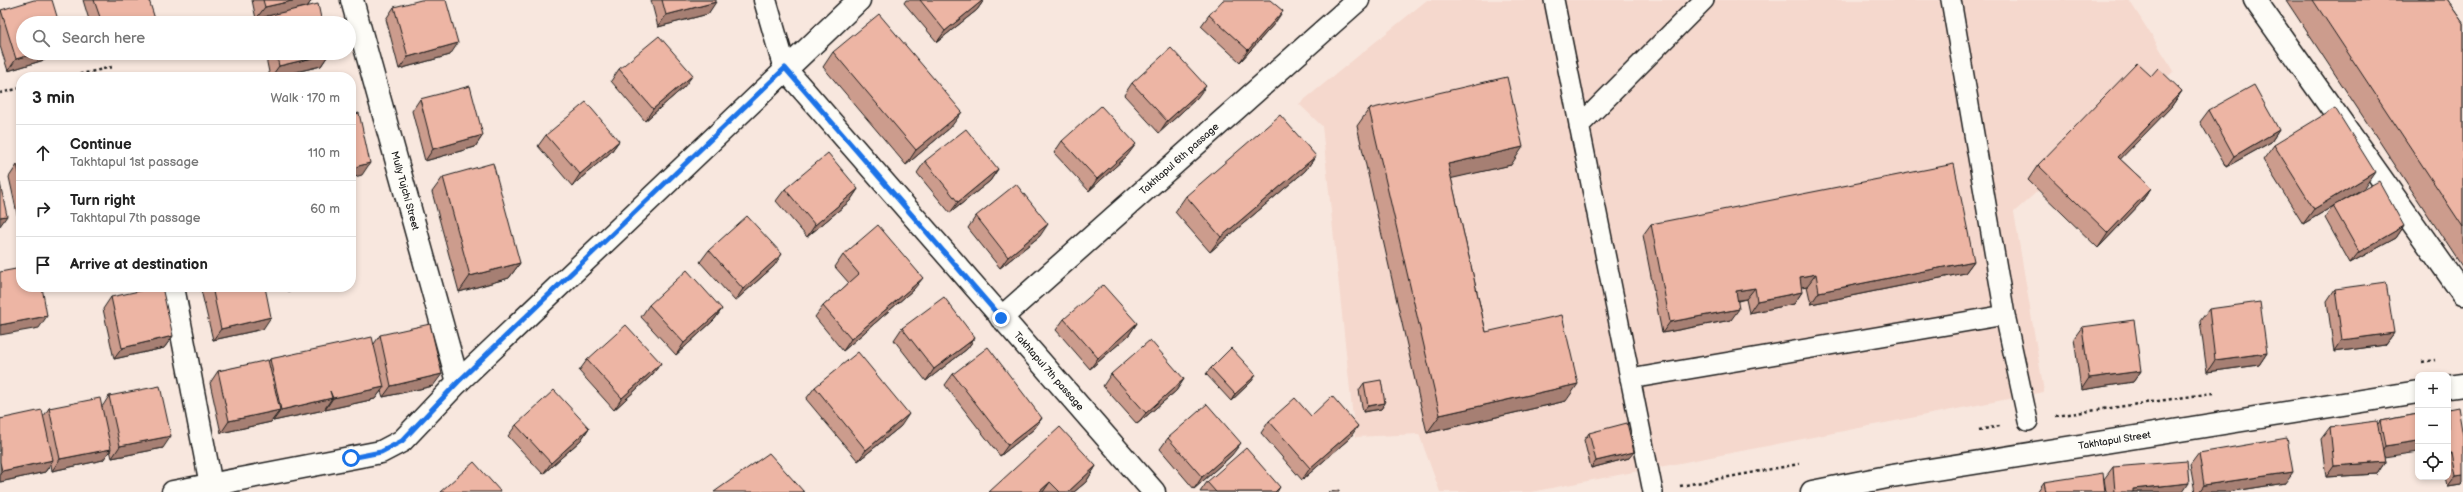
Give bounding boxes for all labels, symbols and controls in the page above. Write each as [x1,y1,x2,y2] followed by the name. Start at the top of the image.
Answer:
[16,16,356,60] search box
[30,27,52,49] icon: search
[62,29,145,48] text: Search here
[32,88,75,108] text: 3 min
[270,90,340,106] text: Walk · 170 m
[1137,121,1222,197] street label: Takhtapul 6th passage
[70,135,132,154] text: Continue
[32,142,54,164] icon: ahead
[308,145,340,161] text: 110 m
[388,150,422,232] street label: Mully Tujchi Street
[70,154,199,170] text: Takhtapul 1st passage
[70,191,135,210] text: Turn right
[32,198,54,220] icon: right
[310,201,340,217] text: 60 m
[70,210,200,226] text: Takhtapul 7th passage
[32,254,54,276] icon: arrive
[70,255,208,274] text: Arrive at destination
[992,309,1010,327] route end
[1011,329,1086,413] street label: Takhtapul 7th passage
[2415,372,2451,480] map controls
[2415,372,2451,408] button: +
[2415,408,2451,444] button: −
[2078,429,2152,452] street label: Takhtapul Street
[2415,444,2451,480] button: locate
[342,449,360,467] route start

